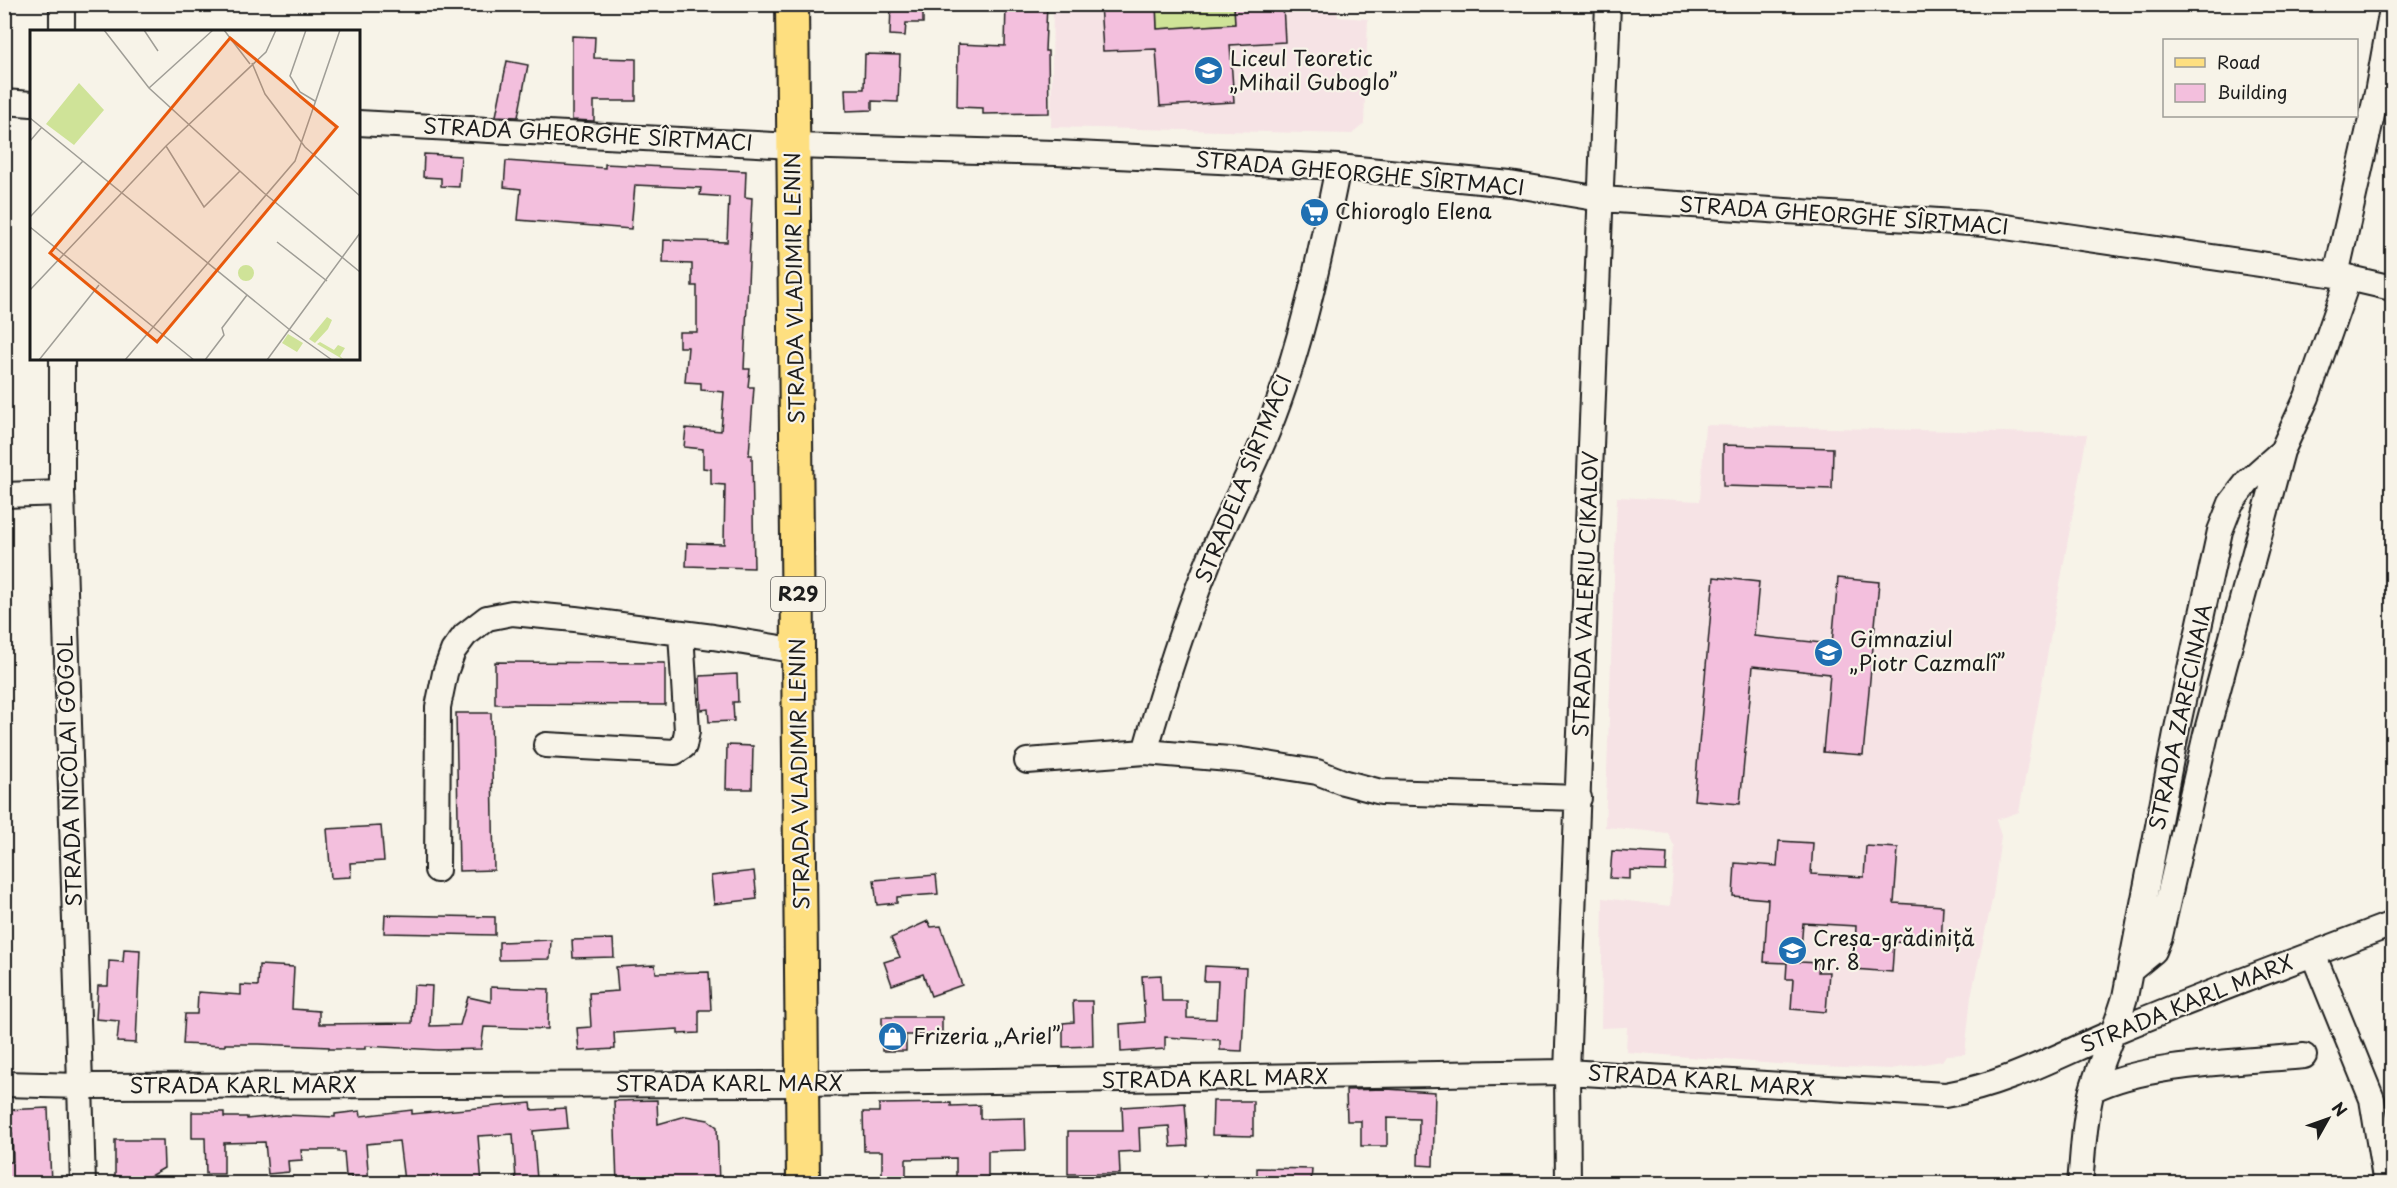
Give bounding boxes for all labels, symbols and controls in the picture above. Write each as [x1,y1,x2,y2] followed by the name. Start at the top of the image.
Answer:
[30,30,360,360] inset map
[2163,39,2358,117] legend
[1230,41,1398,97] place label: Liceul Teoretic „Mihail Guboglo”
[2217,48,2261,75] text: Road
[1193,55,1225,87] school or university icon: Liceul Teoretic „Mihail Guboglo”
[2217,78,2287,105] text: Building
[422,108,754,158] street label: STRADA GHEORGHE SÎRTMACI
[1194,142,1526,202] street label: STRADA GHEORGHE SÎRTMACI
[775,152,811,424] street label: STRADA VLADIMIR LENIN
[1678,187,2010,241] street label: STRADA GHEORGHE SÎRTMACI
[1335,194,1492,226] place label: Chioroglo Elena
[1298,196,1330,228] supermarket icon: Chioroglo Elena
[1186,369,1299,587] street label: STRADELA SÎRTMACI
[1563,450,1605,738] street label: STRADA VALERIU CIKALOV
[771,577,825,611] road number: R29
[2139,600,2219,833] street label: STRADA ZARECINAIA
[1850,622,2005,678] place label: Gimnaziul „Piotr Cazmalî”
[47,635,89,907] street label: STRADA NICOLAI GOGOL
[1813,636,1845,668] school or university icon: Gimnaziul „Piotr Cazmalî”
[780,638,816,910] street label: STRADA VLADIMIR LENIN
[1813,921,1975,977] place label: Creșa-grădiniță nr. 8
[1776,935,1808,967] school or university icon: Creșa-grădiniță nr. 8
[2075,945,2298,1060] street label: STRADA KARL MARX
[913,1019,1061,1051] place label: Frizeria „Ariel”
[876,1021,908,1053] shop icon: Frizeria „Ariel”
[1587,1055,1816,1103] street label: STRADA KARL MARX
[1101,1059,1329,1095] street label: STRADA KARL MARX
[615,1066,843,1098] street label: STRADA KARL MARX
[129,1068,357,1100] street label: STRADA KARL MARX
[2298,1089,2358,1149] north arrow
[2327,1096,2354,1121] text: N

